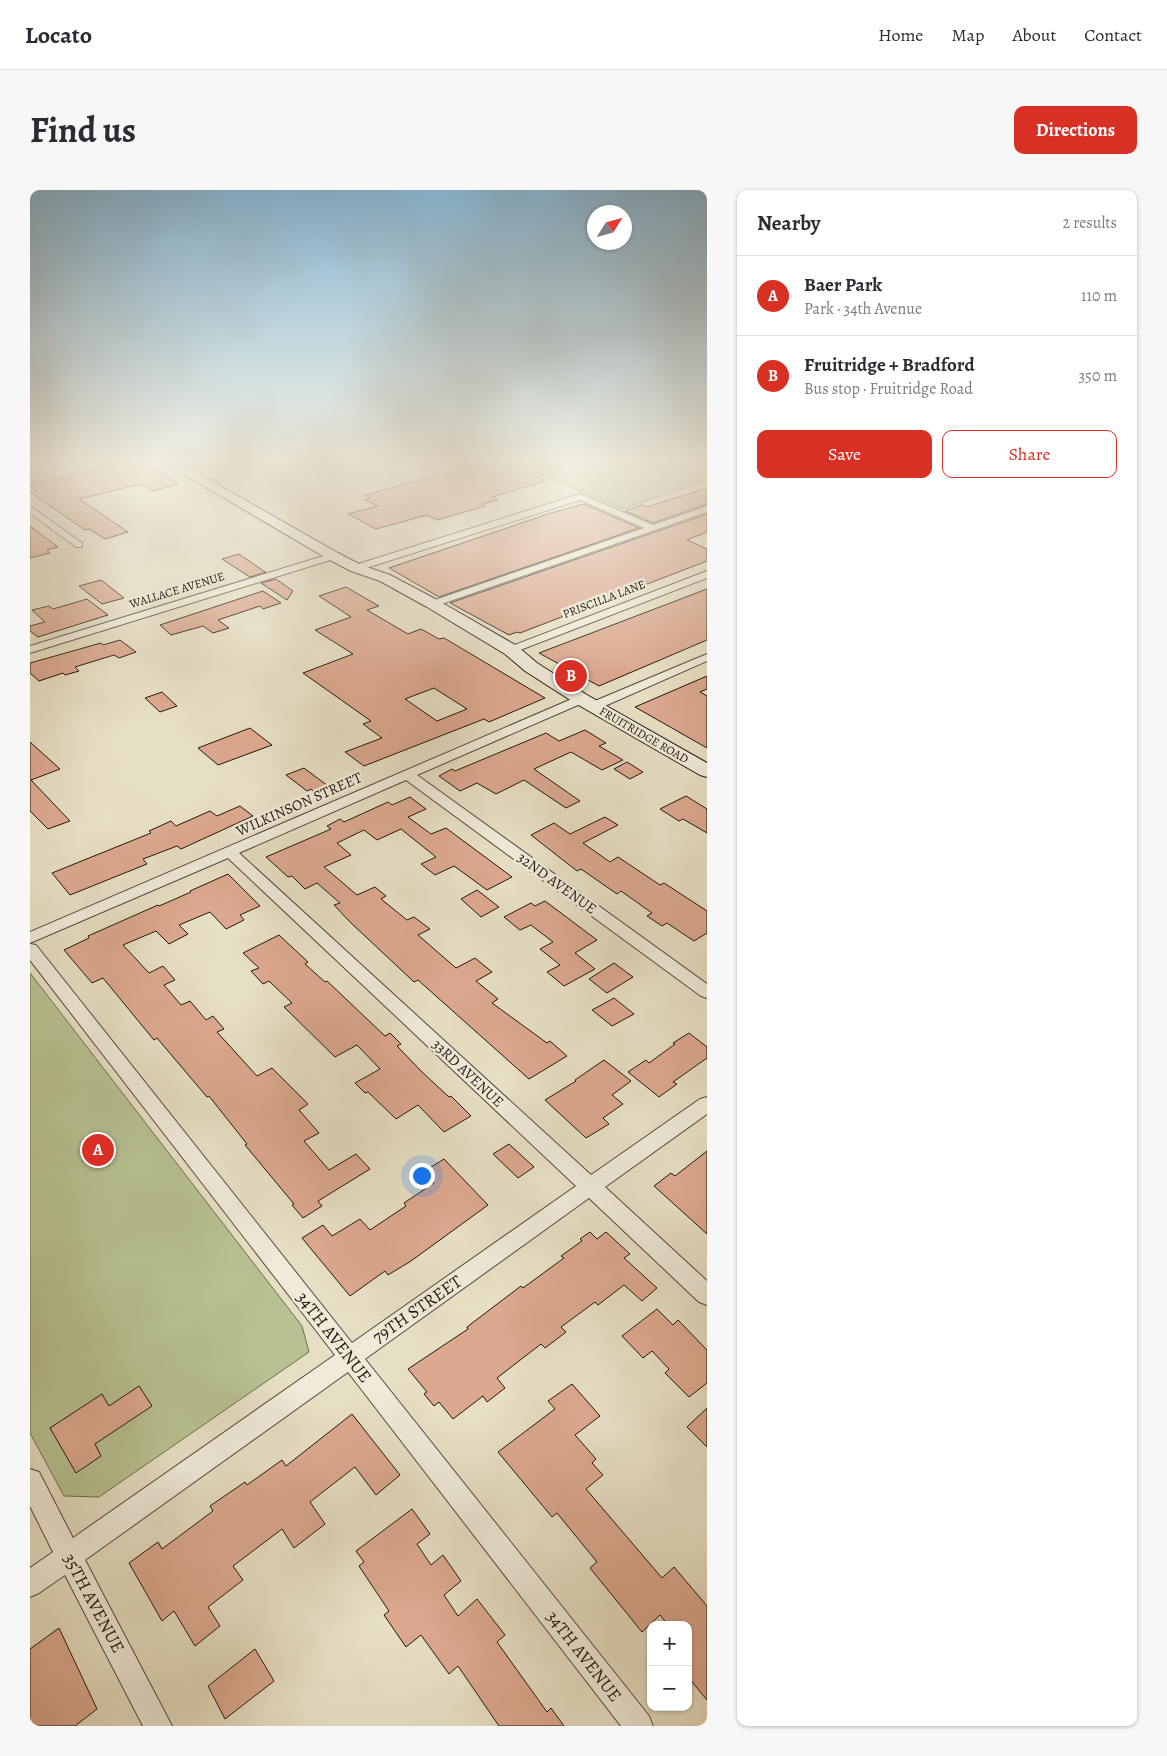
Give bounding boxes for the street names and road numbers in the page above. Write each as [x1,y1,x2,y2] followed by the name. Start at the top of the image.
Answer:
[127,568,226,612] street label: WALLACE AVENUE
[560,576,648,622] street label: PRISCILLA LANE
[596,703,692,767] street label: FRUITRIDGE ROAD
[232,767,366,841] street label: WILKINSON STREET
[513,847,601,919] street label: 32ND AVENUE
[428,1035,508,1111] street label: 33RD AVENUE
[367,1269,467,1349] street label: 79TH STREET
[291,1286,377,1388] street label: 34TH AVENUE
[58,1549,130,1657] street label: 35TH AVENUE
[541,1605,627,1707] street label: 34TH AVENUE

